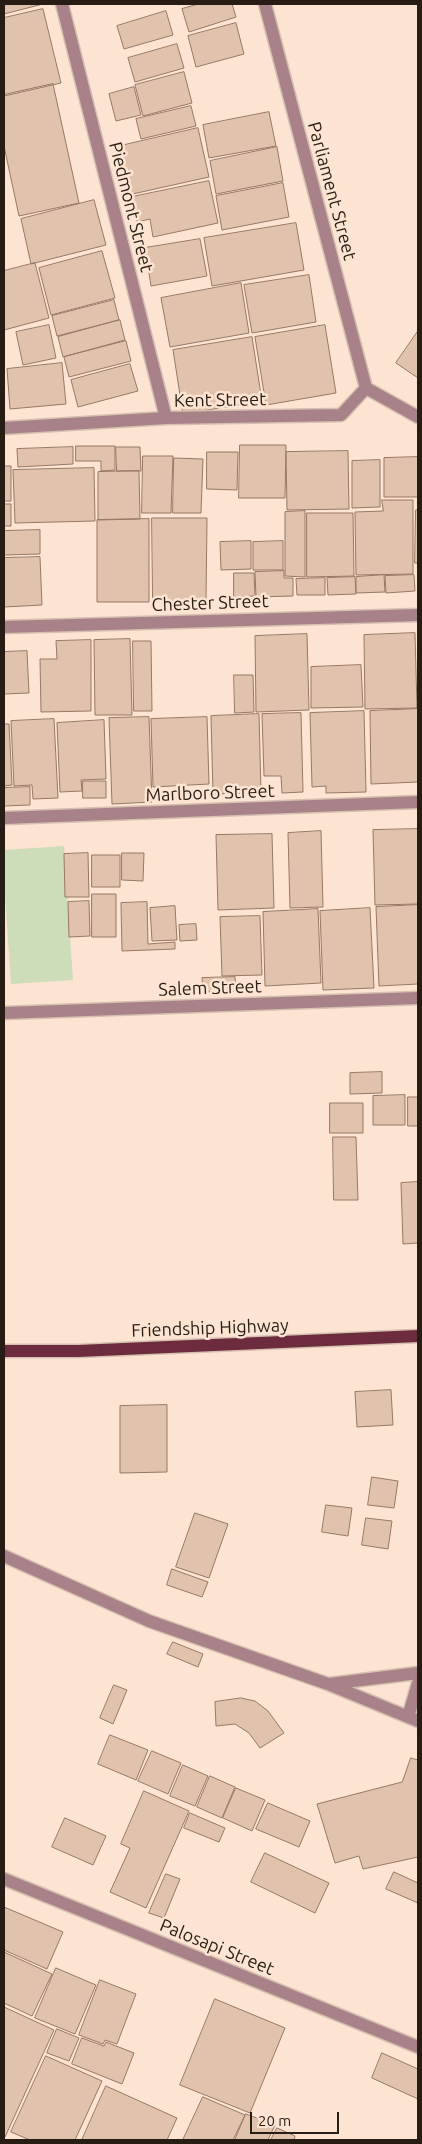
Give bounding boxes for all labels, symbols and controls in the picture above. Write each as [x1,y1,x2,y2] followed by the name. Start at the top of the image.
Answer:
[303,120,361,262] street label: Parliament Street
[104,140,158,274] street label: Piedmont Street
[174,388,266,412] street label: Kent Street
[151,590,269,616] street label: Chester Street
[145,780,275,806] street label: Marlboro Street
[158,975,262,1001] street label: Salem Street
[131,1314,289,1342] street label: Friendship Highway
[157,1914,277,1980] street label: Palosapi Street
[252,2102,341,2134] scale bar
[258,2112,291,2129] text: 20 m

